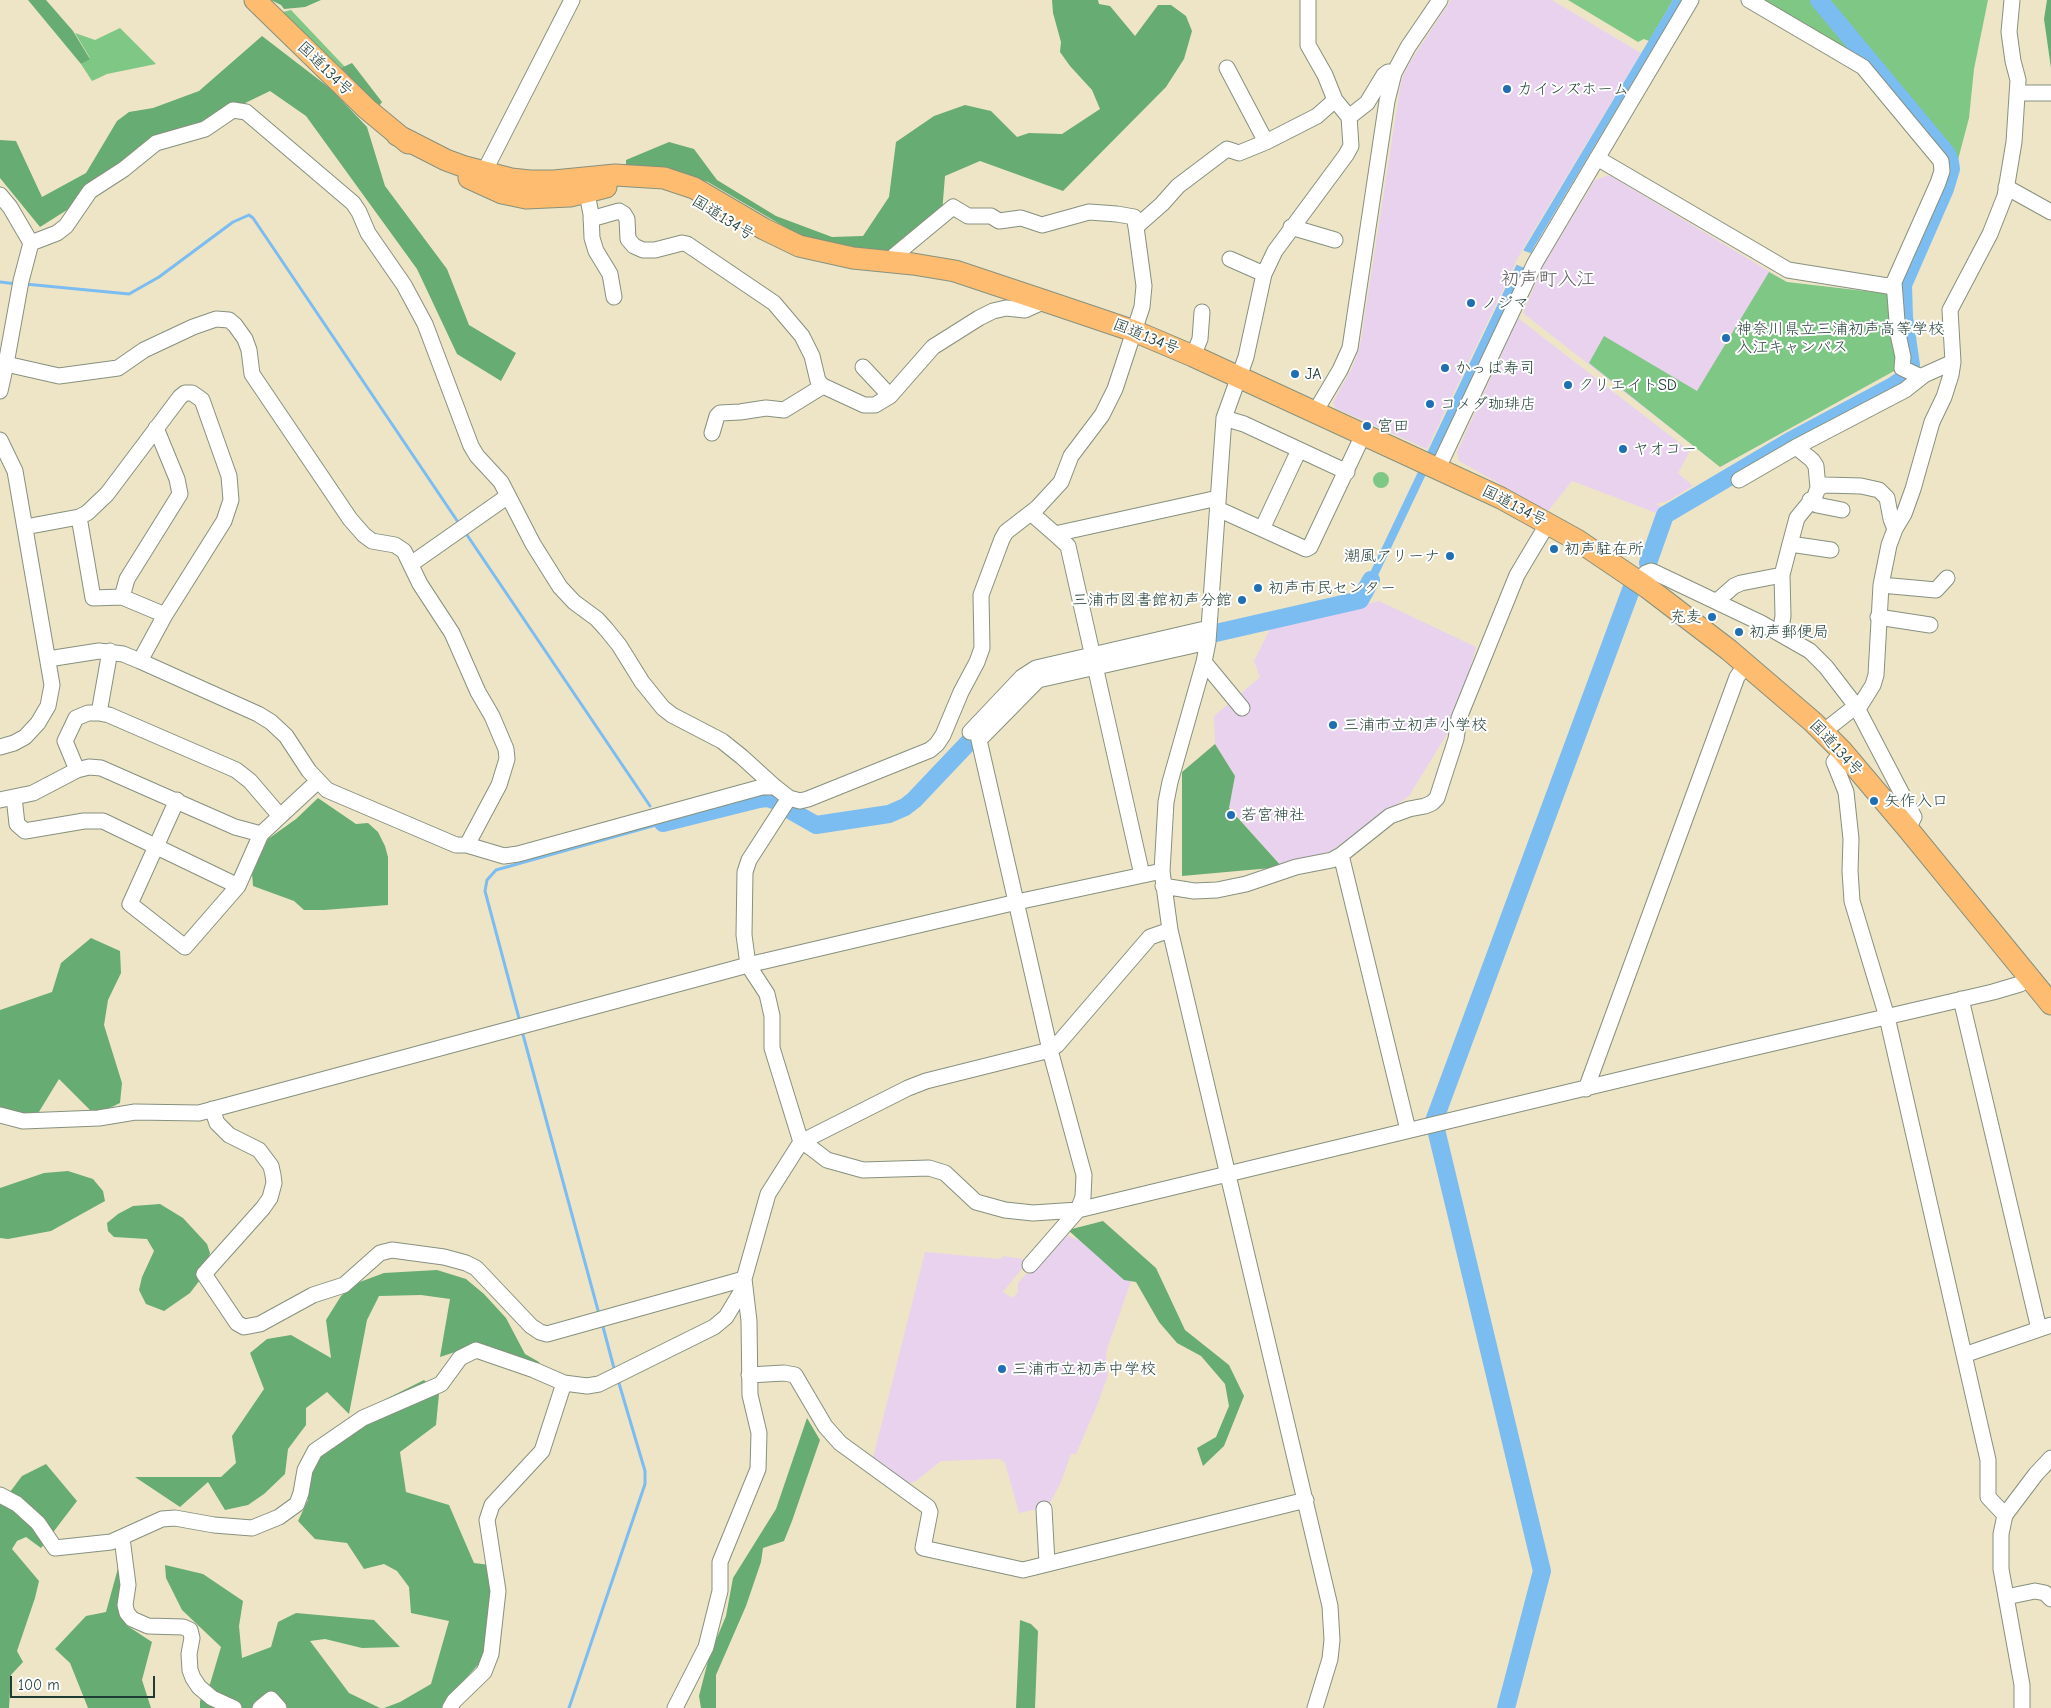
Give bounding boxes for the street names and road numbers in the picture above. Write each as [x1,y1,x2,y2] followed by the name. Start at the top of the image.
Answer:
[293,38,357,100] street label: 国道134号
[688,191,758,245] street label: 国道134号
[1110,315,1182,359] street label: 国道134号
[1478,482,1550,530] street label: 国道134号
[1805,716,1867,780] street label: 国道134号

